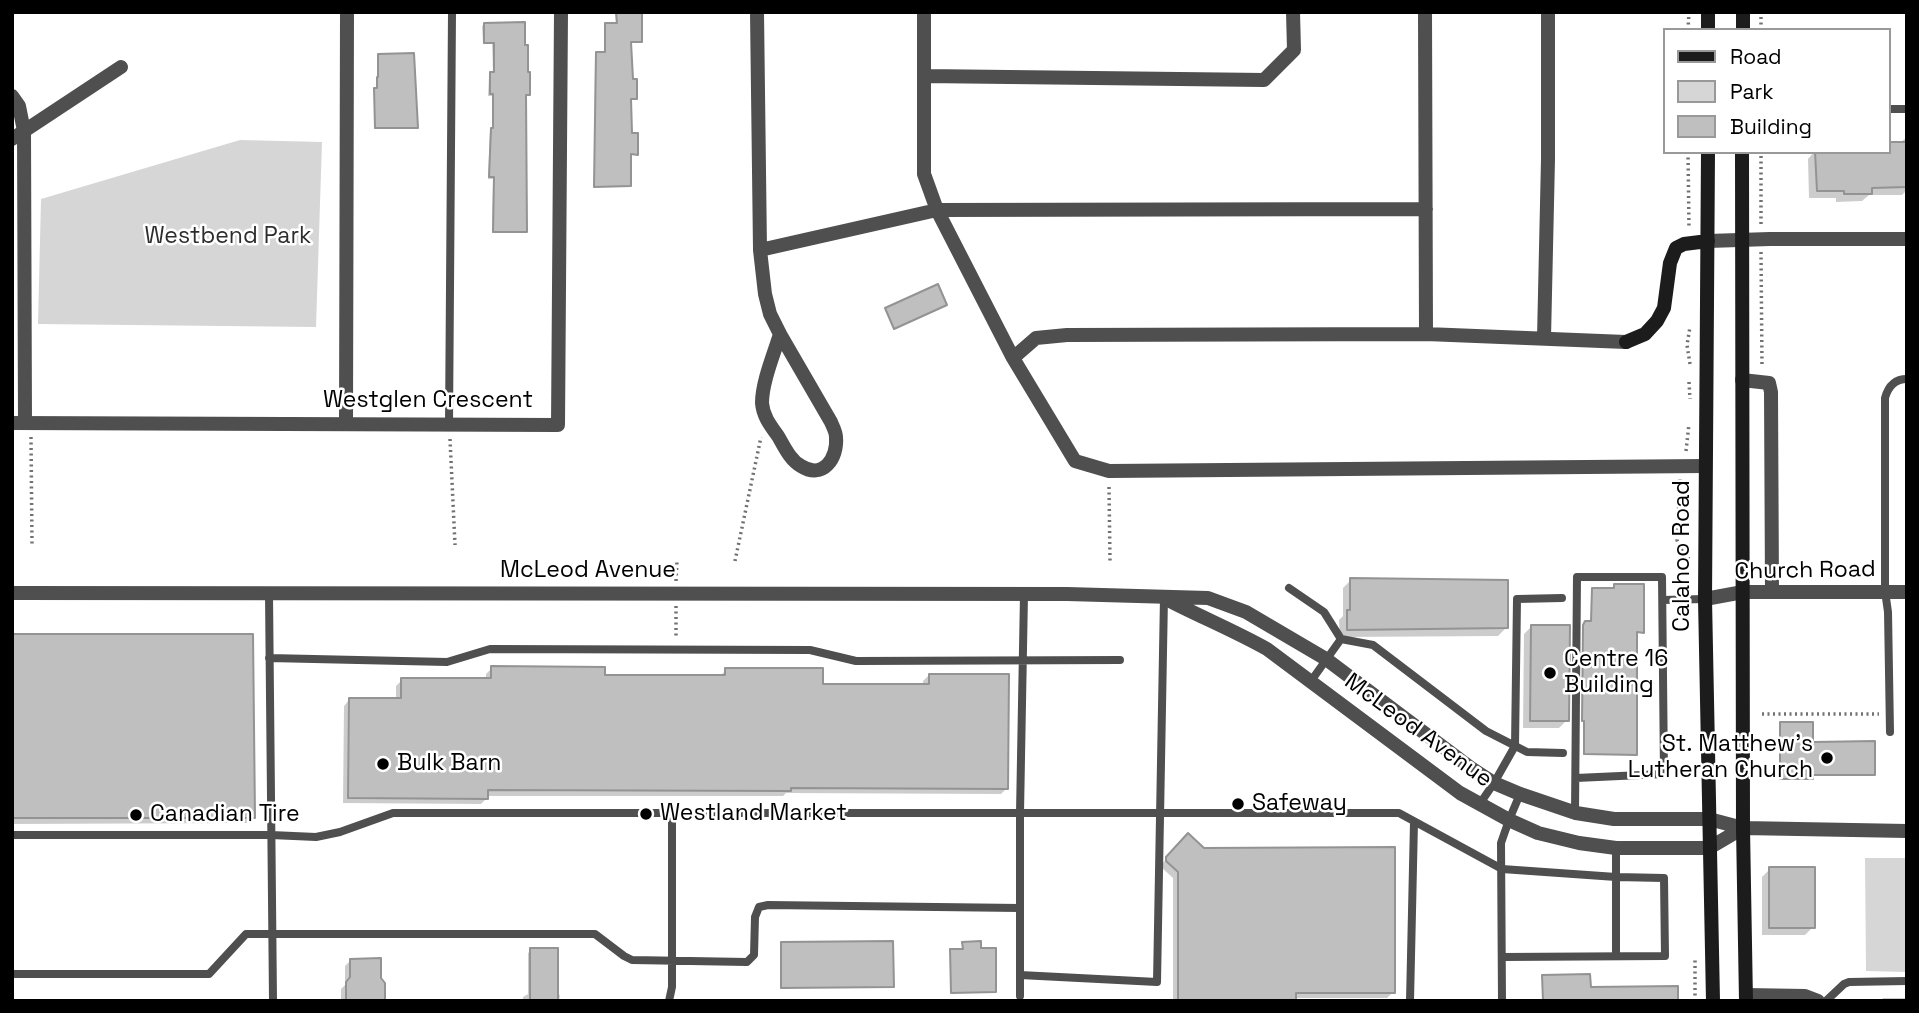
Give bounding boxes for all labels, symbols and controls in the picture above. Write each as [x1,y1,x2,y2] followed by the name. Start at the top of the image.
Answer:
[1664,28,1891,154] legend
[1730,43,1782,70] text: Road
[1730,78,1774,105] text: Park
[1730,113,1812,140] text: Building
[145,223,311,251] park label: Westbend Park
[323,387,533,415] street label: Westglen Crescent
[1669,480,1697,632] street label: Calahoo Road
[1734,556,1876,586] street label: Church Road
[500,557,676,585] street label: McLeod Avenue
[1564,646,1668,700] place label: Centre 16 Building
[1542,665,1558,681] marker: Centre 16 Building
[1339,668,1497,794] street label: McLeod Avenue
[1628,731,1813,785] place label: St. Matthew’s Lutheran Church
[397,750,501,778] place label: Bulk Barn
[1819,750,1835,766] marker: St. Matthew’s Lutheran Church
[375,756,391,772] marker: Bulk Barn
[1252,790,1347,818] place label: Safeway
[1230,796,1246,812] marker: Safeway
[660,800,847,828] place label: Westland Market
[150,801,300,829] place label: Canadian Tire
[638,806,654,822] marker: Westland Market
[128,807,144,823] marker: Canadian Tire

